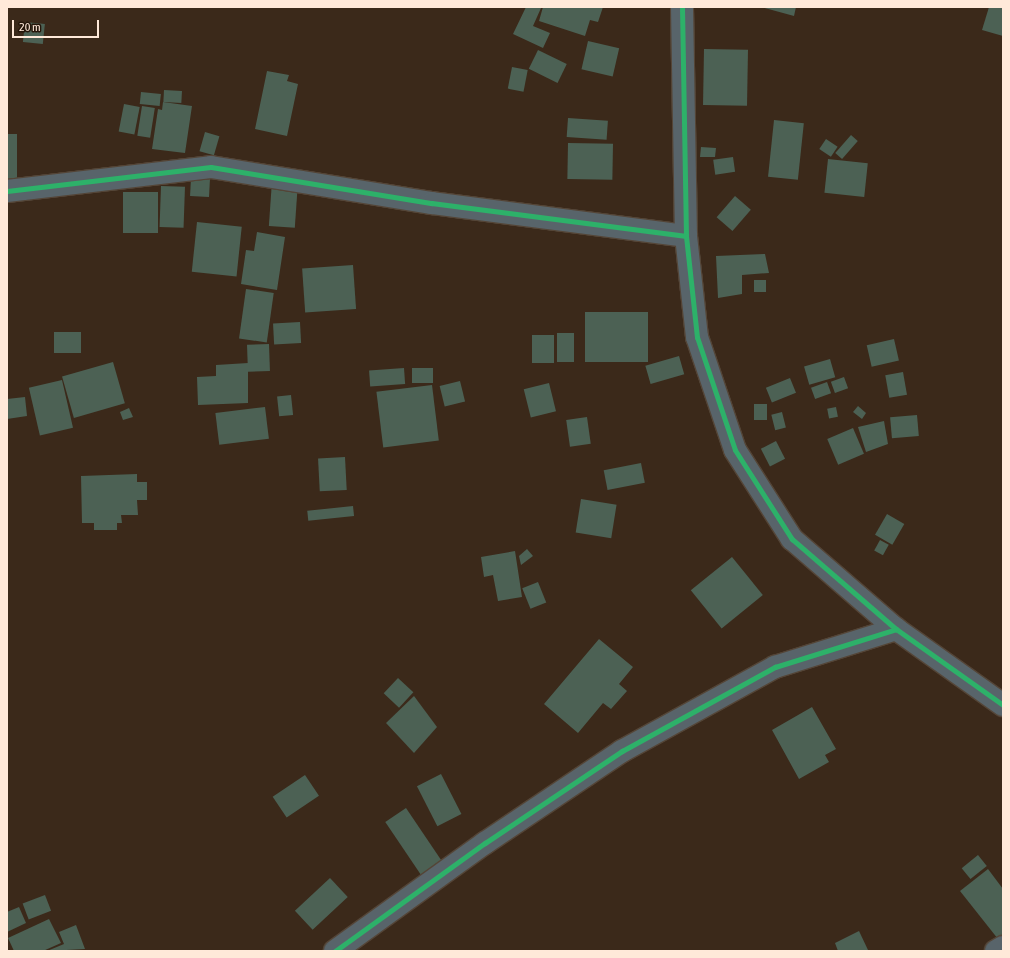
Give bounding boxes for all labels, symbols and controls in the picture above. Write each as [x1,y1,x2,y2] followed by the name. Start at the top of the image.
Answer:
[14,12,101,38] scale bar
[19,20,41,34] text: 20 m

